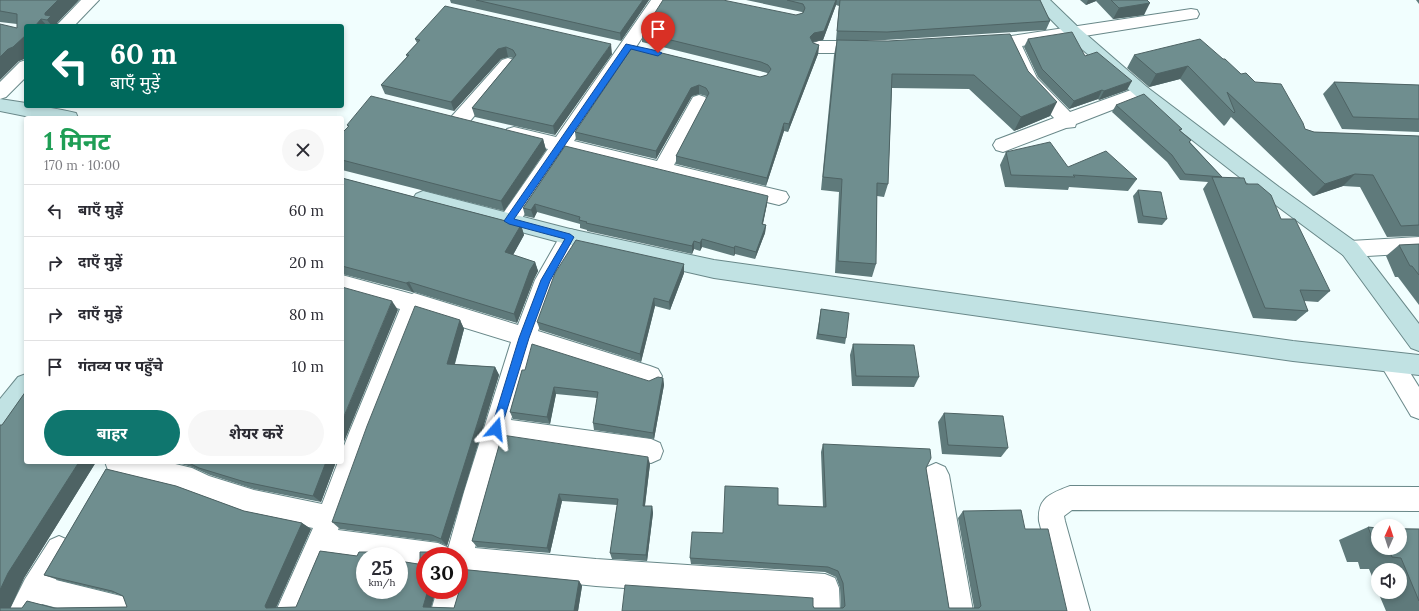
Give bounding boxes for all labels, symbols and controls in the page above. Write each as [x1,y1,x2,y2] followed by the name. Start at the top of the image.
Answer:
[641,12,675,53] pin
[647,18,669,40] icon: arrive
[110,36,177,72] text: 60 m
[44,40,96,92] icon: left
[110,71,160,94] text: बाएँ मुड़ें
[44,126,110,157] text: 1 मिनट
[282,129,324,171] button: close
[44,157,120,174] text: 170 m · 10:00
[44,200,66,222] icon: left
[78,200,123,219] text: बाएँ मुड़ें
[289,201,324,220] text: 60 m
[44,252,66,274] icon: right
[78,252,122,271] text: दाएँ मुड़ें
[289,253,324,272] text: 20 m
[44,304,66,326] icon: right
[78,304,122,323] text: दाएँ मुड़ें
[289,305,324,324] text: 80 m
[44,356,66,378] icon: arrive
[78,356,163,375] text: गंतव्य पर पहुँचे
[292,357,324,376] text: 10 m
[475,408,517,450] position arrow
[44,410,180,456] button: बाहर
[188,410,324,456] button: शेयर करें
[1371,519,1407,555] north arrow
[1371,519,1407,599] map controls
[416,547,468,599] speed limit sign: 30
[371,555,393,580] text: 25
[1371,563,1407,599] button: sound
[368,576,396,589] text: km/h

